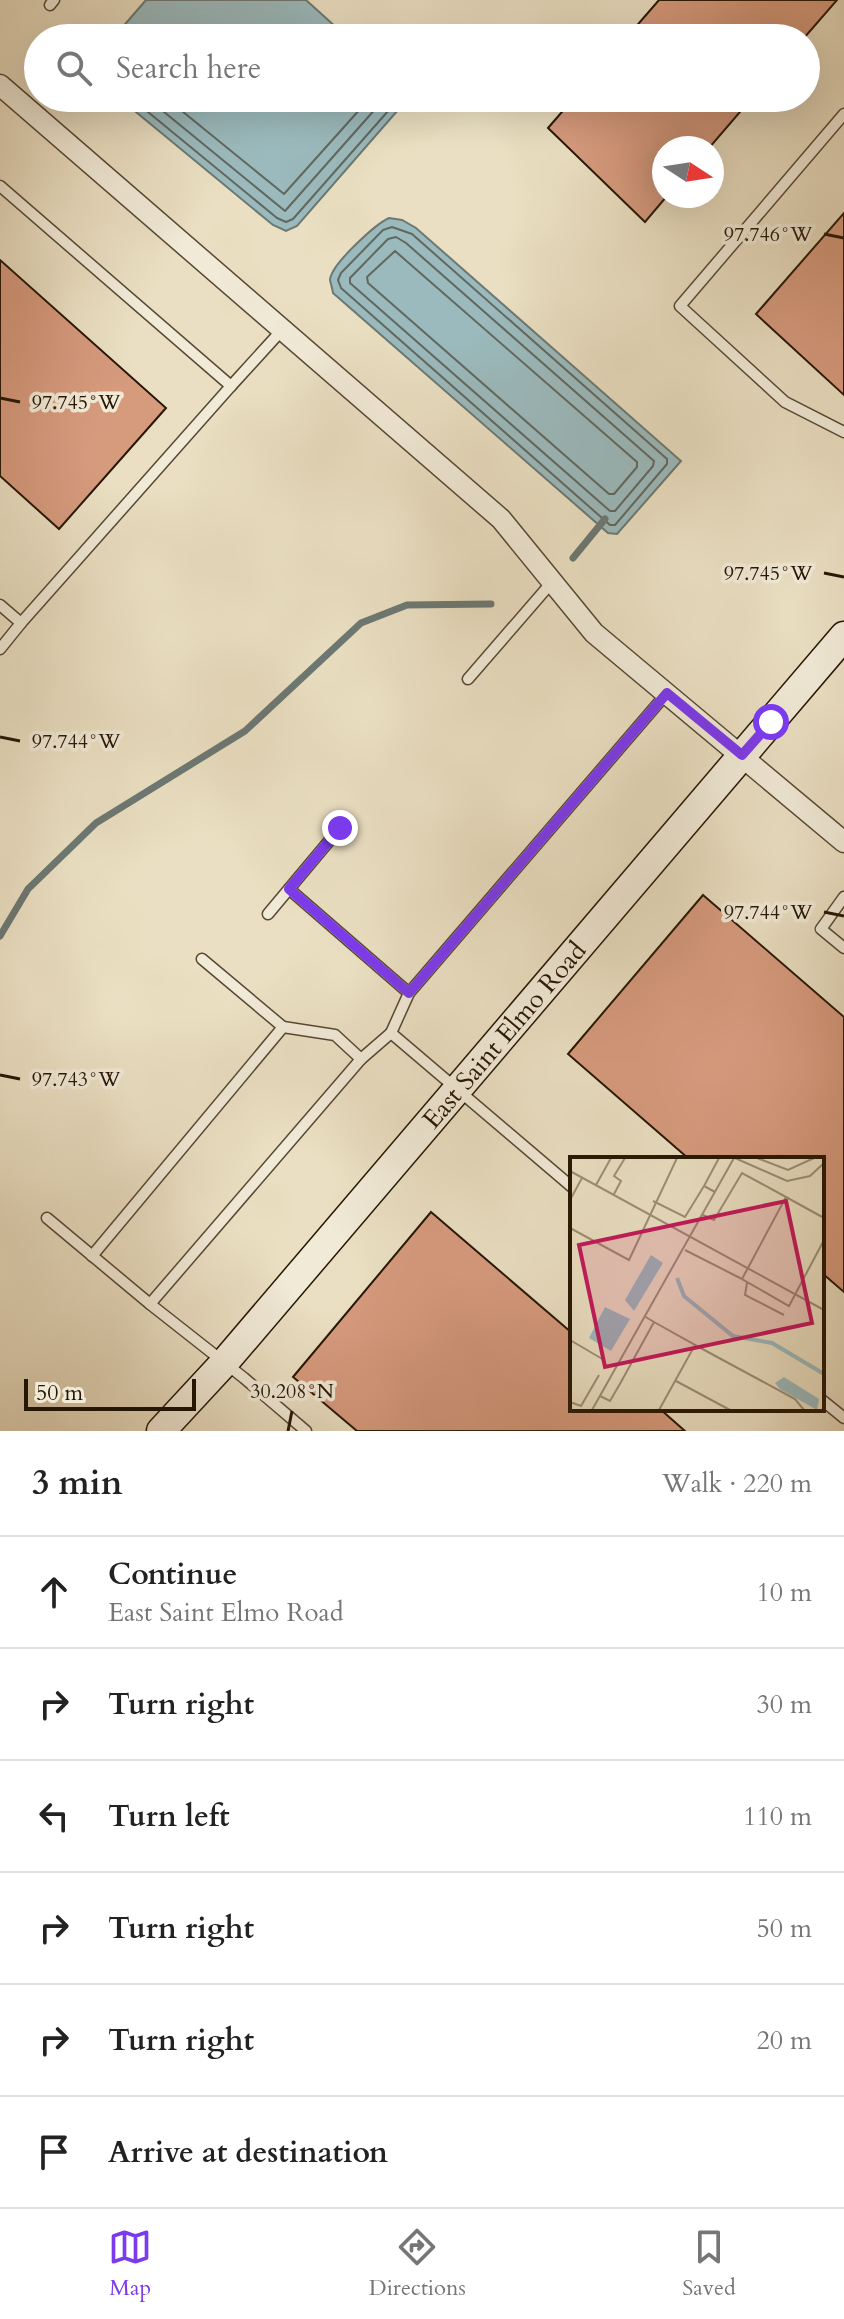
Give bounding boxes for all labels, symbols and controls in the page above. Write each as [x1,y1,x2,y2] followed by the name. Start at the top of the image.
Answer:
[24,24,820,112] search box
[52,46,96,90] icon: search
[116,48,261,89] text: Search here
[652,136,724,208] north arrow
[724,221,813,248] text: 97.746°W
[32,389,121,416] text: 97.745°W
[724,560,813,587] text: 97.745°W
[753,704,789,740] route start
[32,728,121,755] text: 97.744°W
[322,810,358,846] route end
[724,899,813,926] text: 97.744°W
[414,934,594,1136] street label: East Saint Elmo Road
[32,1066,121,1093] text: 97.743°W
[570,1157,824,1411] inset map
[24,1375,196,1411] scale bar
[36,1378,83,1408] text: 50 m
[250,1378,334,1405] text: 30.208°N
[32,1460,123,1506] text: 3 min
[662,1466,812,1501] text: Walk · 220 m
[108,1554,237,1595] text: Continue
[32,1570,76,1614] icon: ahead
[756,1575,812,1610] text: 10 m
[108,1595,344,1630] text: East Saint Elmo Road
[32,1682,76,1726] icon: right
[108,1684,254,1725] text: Turn right
[756,1687,812,1722] text: 30 m
[32,1794,76,1838] icon: left
[108,1796,230,1837] text: Turn left
[743,1799,812,1834] text: 110 m
[32,1906,76,1950] icon: right
[108,1908,254,1949] text: Turn right
[756,1911,812,1946] text: 50 m
[32,2018,76,2062] icon: right
[108,2020,254,2061] text: Turn right
[756,2023,812,2058] text: 20 m
[32,2130,76,2174] icon: arrive
[108,2132,388,2173] text: Arrive at destination
[108,2225,152,2303] tab: Map
[369,2225,466,2303] tab: Directions
[682,2225,736,2303] tab: Saved

